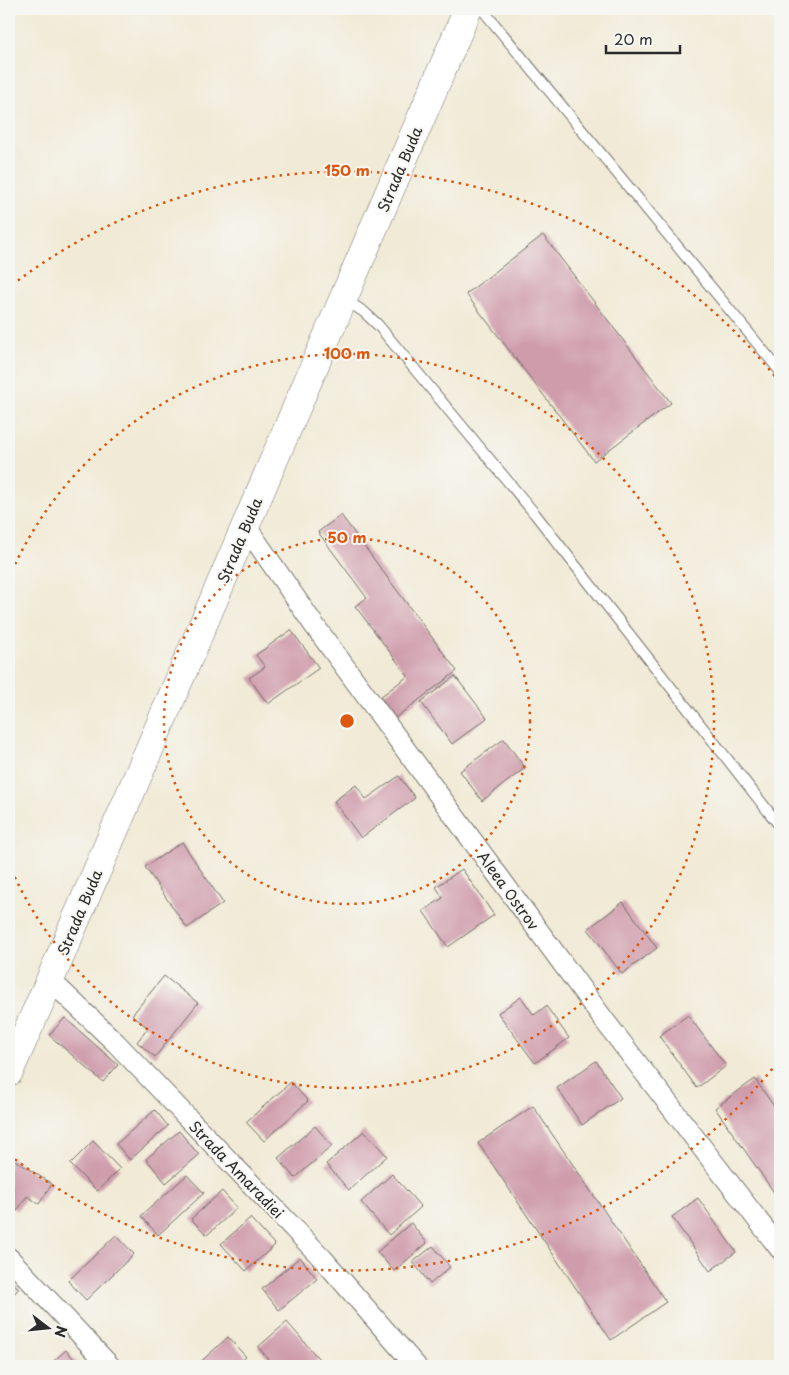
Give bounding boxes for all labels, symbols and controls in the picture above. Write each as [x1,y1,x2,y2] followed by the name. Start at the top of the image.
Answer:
[606,22,680,54] scale bar
[614,27,653,50] text: 20 m
[371,122,428,215] street label: Strada Buda
[324,158,370,181] text: 150 m
[324,341,370,364] text: 100 m
[211,493,268,586] street label: Strada Buda
[328,525,366,548] text: 50 m
[338,712,356,730] centre of rings
[473,846,546,934] street label: Aleea Ostrov
[51,865,108,958] street label: Strada Buda
[184,1115,290,1223] street label: Strada Amaradiei
[22,1302,72,1352] north arrow
[49,1323,73,1340] text: N

